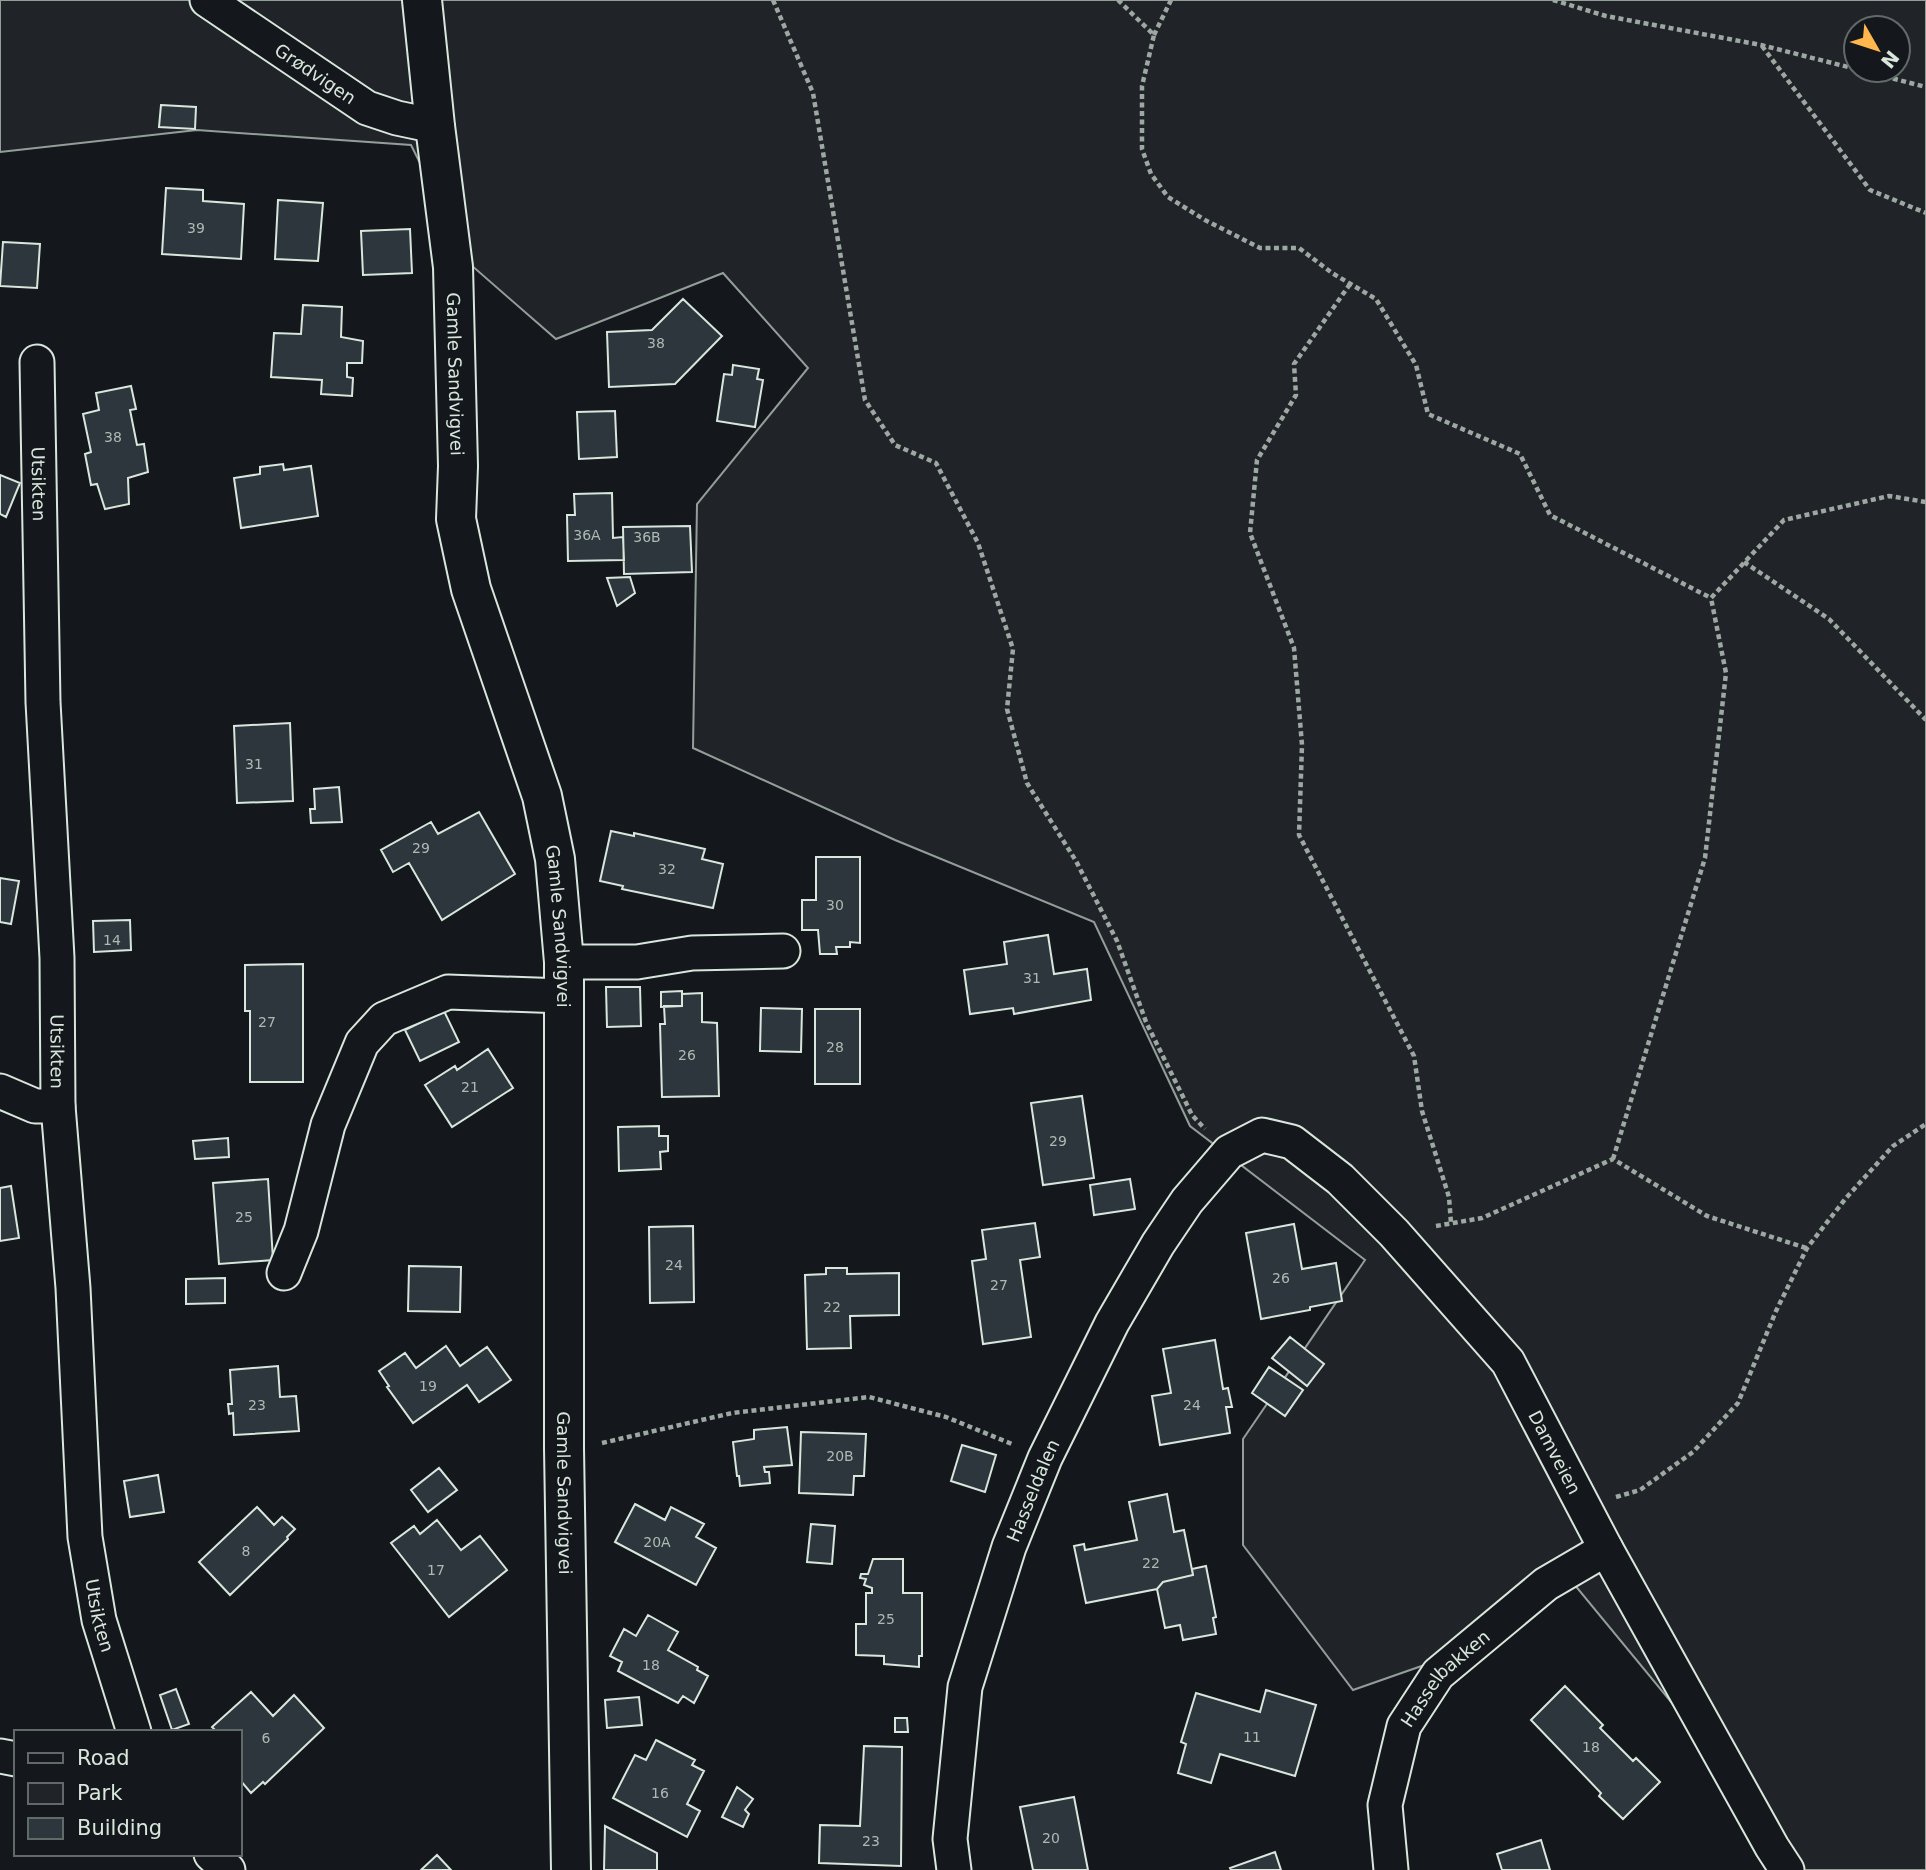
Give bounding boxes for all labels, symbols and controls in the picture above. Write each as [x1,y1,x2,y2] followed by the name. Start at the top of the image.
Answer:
[1842,14,1912,84] north arrow
[271,38,360,108] street label: Grødvigen
[1877,47,1904,73] text: N
[187,220,205,236] house number: 39
[443,292,468,456] street label: Gamle Sandvigvei
[647,335,665,351] house number: 38
[104,429,122,445] house number: 38
[28,446,50,521] street label: Utsikten
[573,527,601,543] house number: 36A
[633,529,661,545] house number: 36B
[245,756,263,772] house number: 31
[412,840,430,856] house number: 29
[542,843,575,1008] street label: Gamle Sandvigvei
[658,861,676,877] house number: 32
[826,897,844,913] house number: 30
[103,932,121,948] house number: 14
[1023,970,1041,986] house number: 31
[47,1014,68,1089] street label: Utsikten
[258,1014,276,1030] house number: 27
[826,1039,844,1055] house number: 28
[678,1047,696,1063] house number: 26
[461,1079,479,1095] house number: 21
[1049,1133,1067,1149] house number: 29
[235,1209,253,1225] house number: 25
[665,1257,683,1273] house number: 24
[1272,1270,1290,1286] house number: 26
[990,1277,1008,1293] house number: 27
[823,1299,841,1315] house number: 22
[419,1378,437,1394] house number: 19
[248,1397,266,1413] house number: 23
[1183,1397,1201,1413] house number: 24
[1525,1407,1586,1498] street label: Damveien
[554,1411,577,1575] street label: Gamle Sandvigvei
[1002,1435,1063,1545] street label: Hasseldalen
[826,1448,854,1464] house number: 20B
[643,1534,671,1550] house number: 20A
[242,1543,250,1559] house number: 8
[1142,1555,1160,1571] house number: 22
[427,1562,445,1578] house number: 17
[82,1577,119,1654] street label: Utsikten
[877,1611,895,1627] house number: 25
[1396,1625,1494,1731] street label: Hasselbakken
[642,1657,660,1673] house number: 18
[1243,1729,1261,1745] house number: 11
[14,1730,242,1856] legend
[262,1730,271,1746] house number: 6
[1582,1739,1600,1755] house number: 18
[77,1746,130,1770] text: Road
[77,1781,123,1805] text: Park
[651,1785,669,1801] house number: 16
[77,1816,162,1840] text: Building
[1042,1830,1060,1846] house number: 20
[862,1833,880,1849] house number: 23

